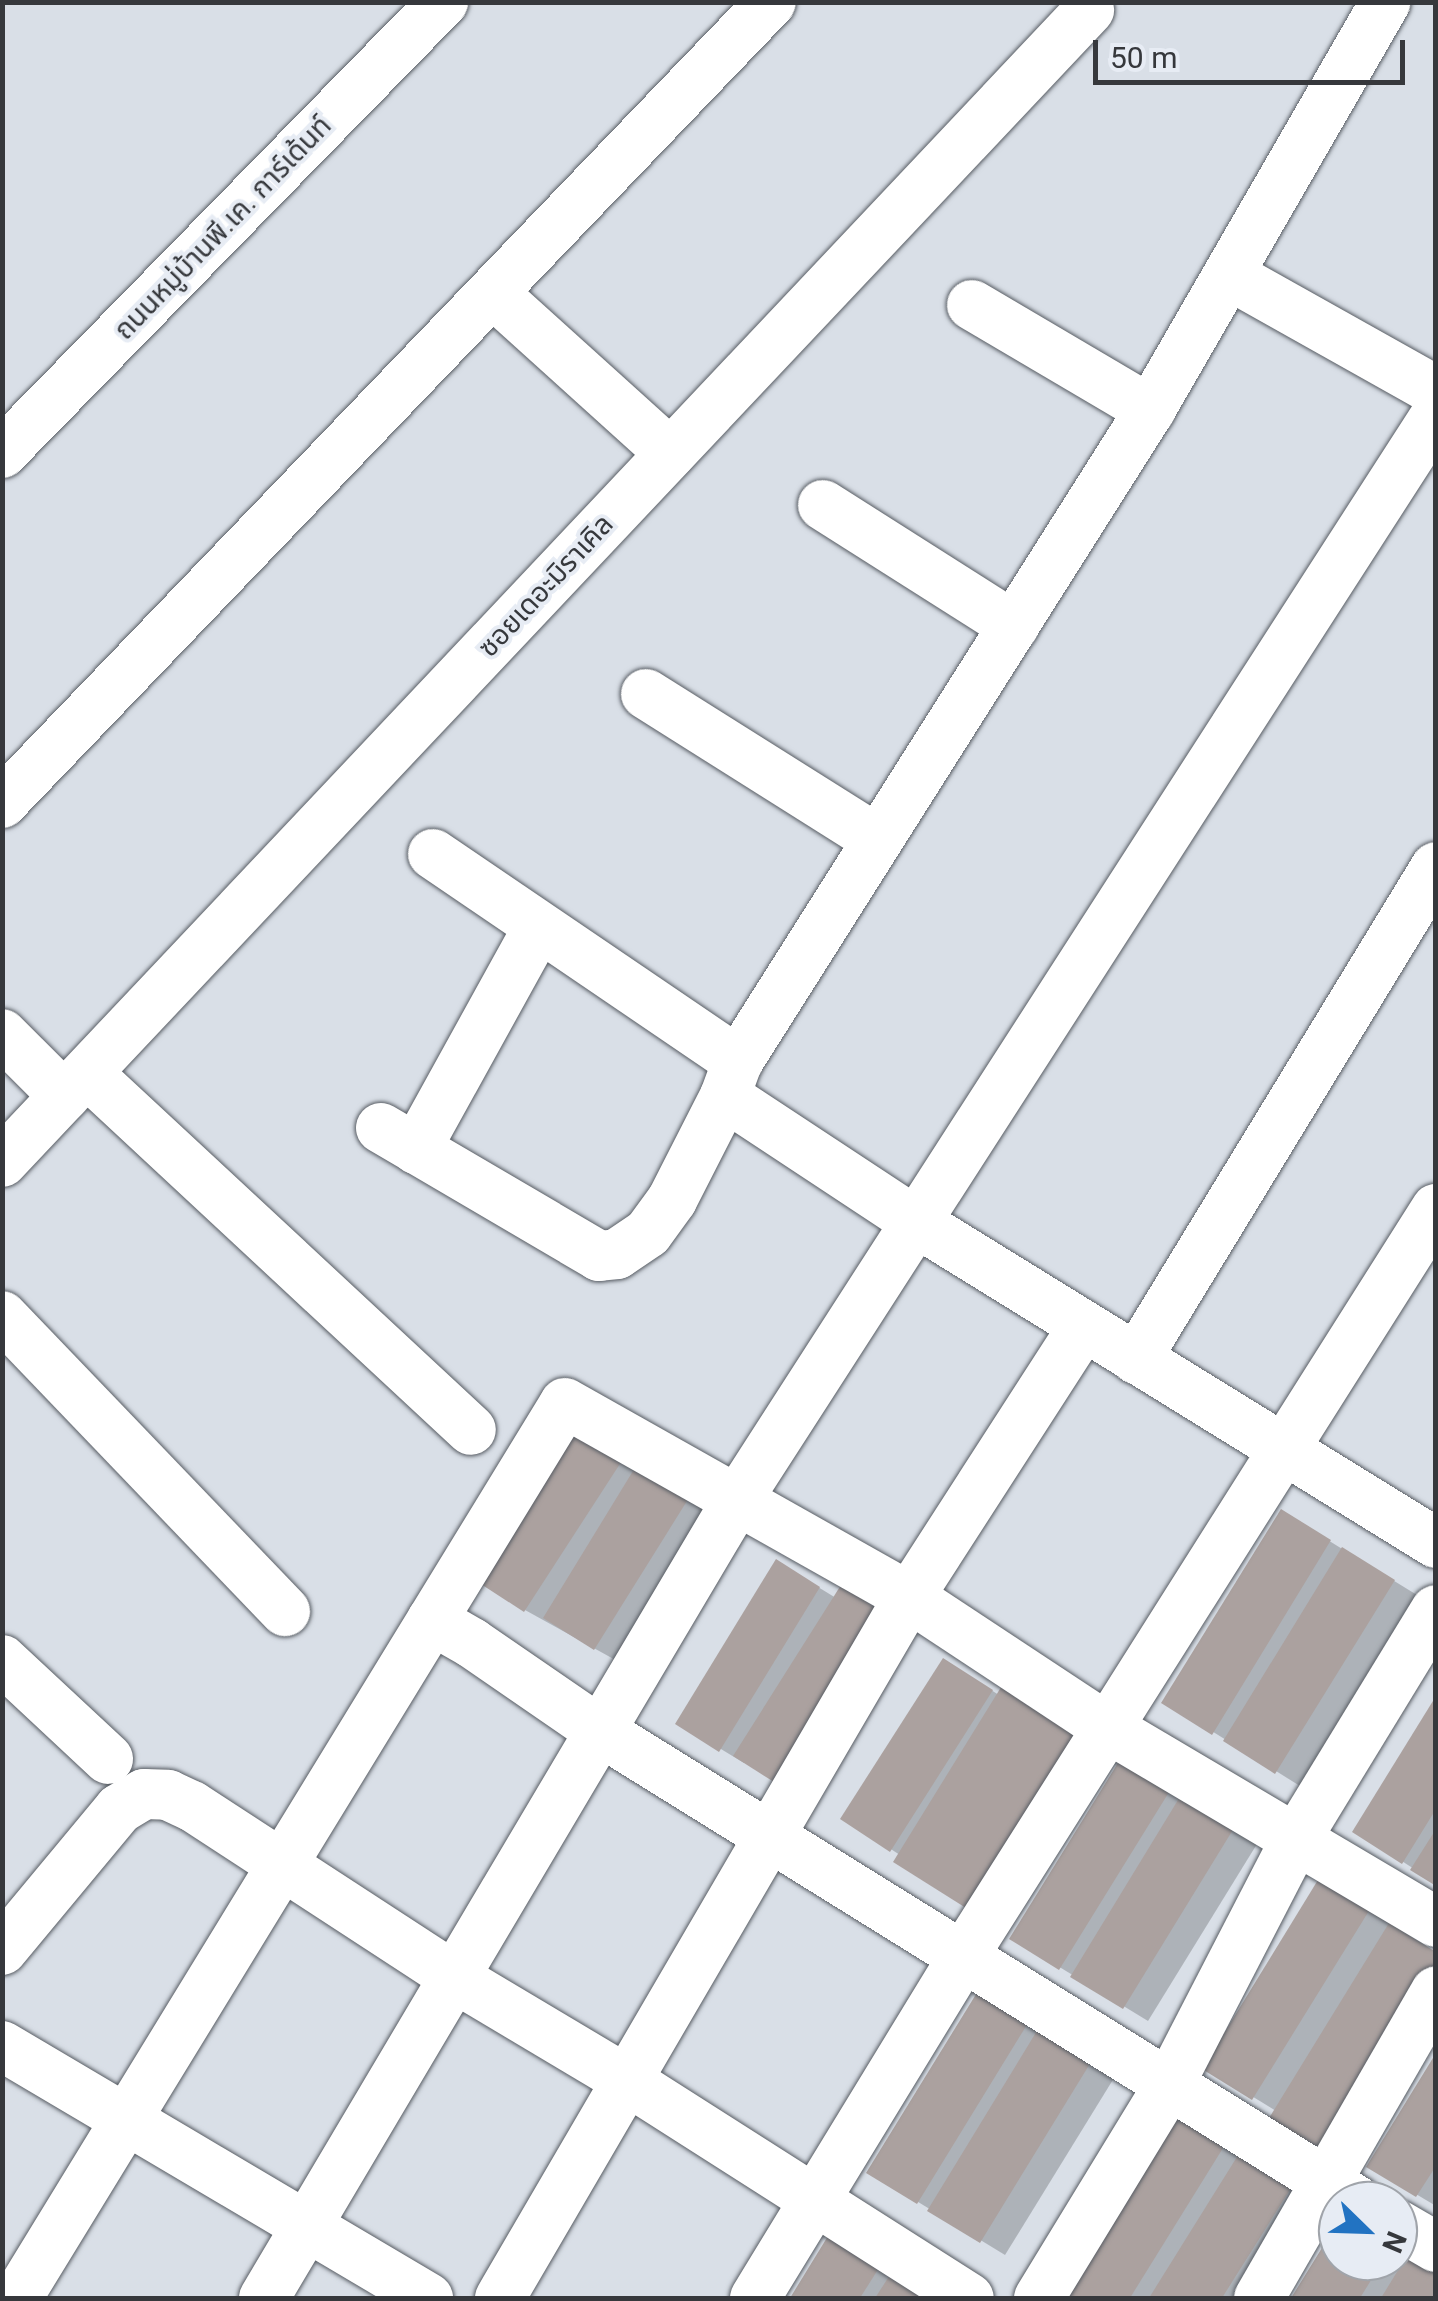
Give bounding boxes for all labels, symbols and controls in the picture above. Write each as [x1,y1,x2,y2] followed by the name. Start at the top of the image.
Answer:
[1098,20,1410,82] scale bar
[1110,40,1177,75] text: 50 m
[107,109,339,347] street label: ถนนหมู่บ้านพี.เค. การ์เด้นท์
[472,508,620,664] street label: ซอยเดอะมิราเคิล
[1318,2181,1418,2281] north arrow
[1375,2227,1413,2258] text: N

